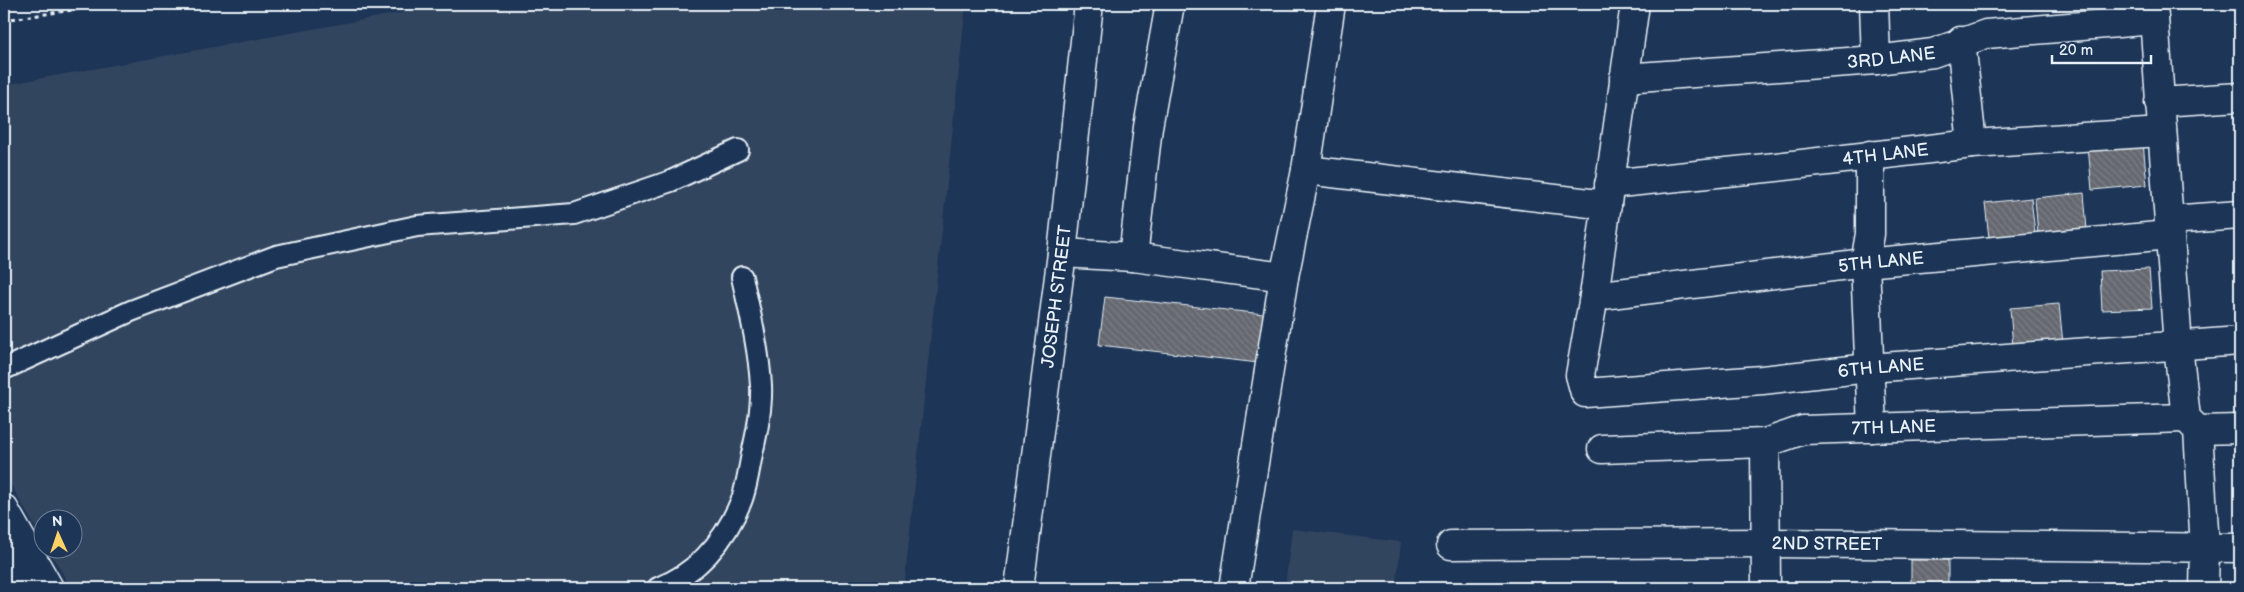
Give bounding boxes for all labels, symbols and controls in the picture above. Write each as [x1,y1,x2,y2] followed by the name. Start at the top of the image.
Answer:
[2052,32,2150,64] scale bar
[2059,41,2093,60] text: 20 m
[1846,43,1937,73] street label: 3RD LANE
[1841,139,1930,170] street label: 4TH LANE
[1037,224,1076,369] street label: JOSEPH STREET
[1837,248,1925,277] street label: 5TH LANE
[1837,354,1925,382] street label: 6TH LANE
[1851,416,1936,439] street label: 7TH LANE
[32,510,82,560] north arrow
[52,513,63,530] text: N
[1772,533,1883,555] street label: 2ND STREET

